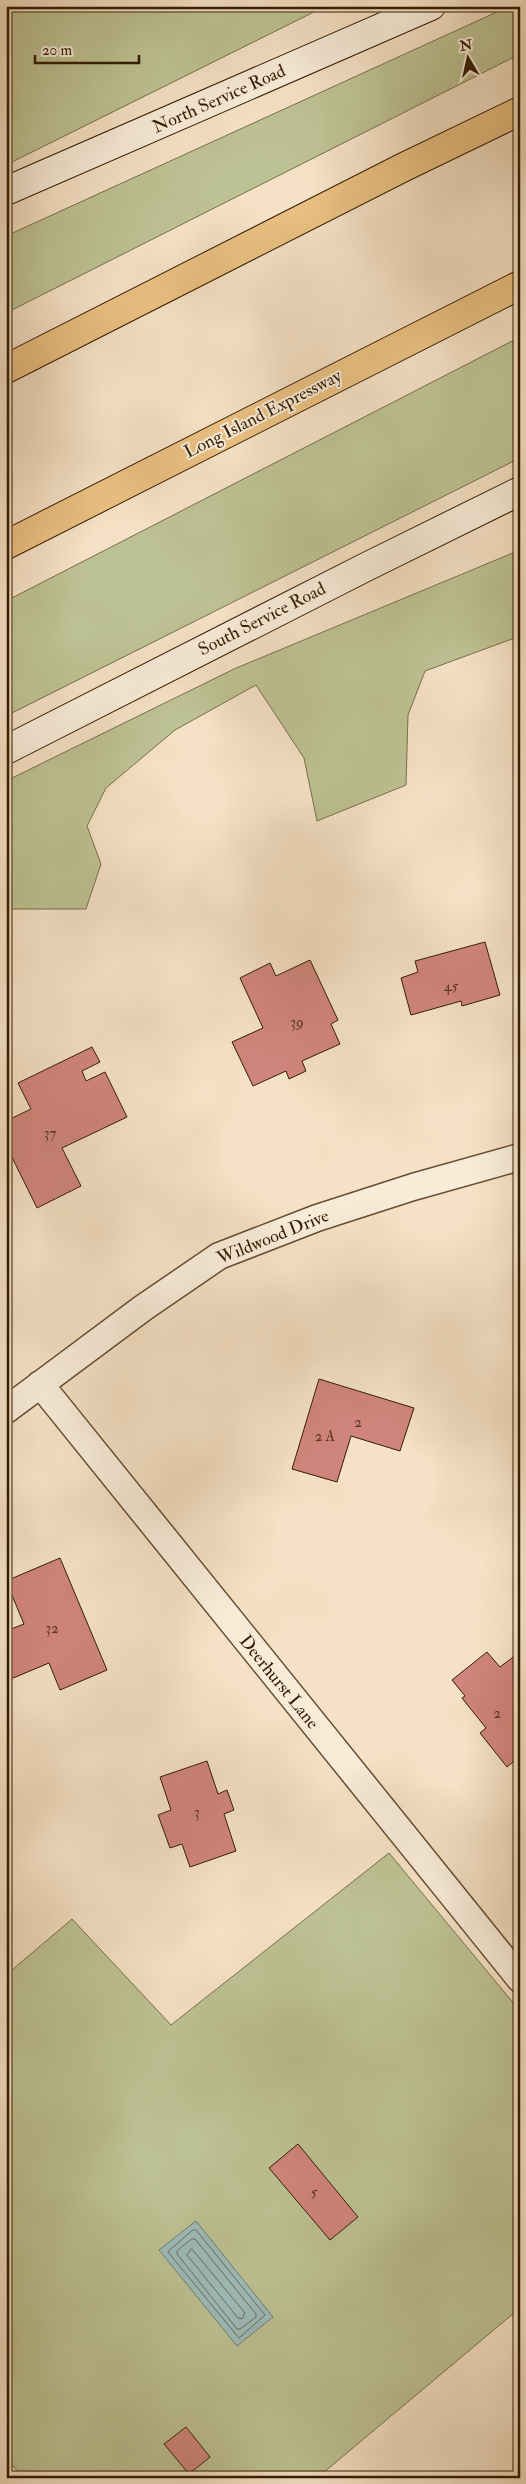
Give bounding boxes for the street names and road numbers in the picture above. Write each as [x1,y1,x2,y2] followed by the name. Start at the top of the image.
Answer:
[149,59,289,139] street label: North Service Road
[180,364,347,464] street label: Long Island Expressway
[194,577,330,661] street label: South Service Road
[213,1204,333,1270] street label: Wildwood Drive
[234,1630,324,1734] street label: Deerhurst Lane

